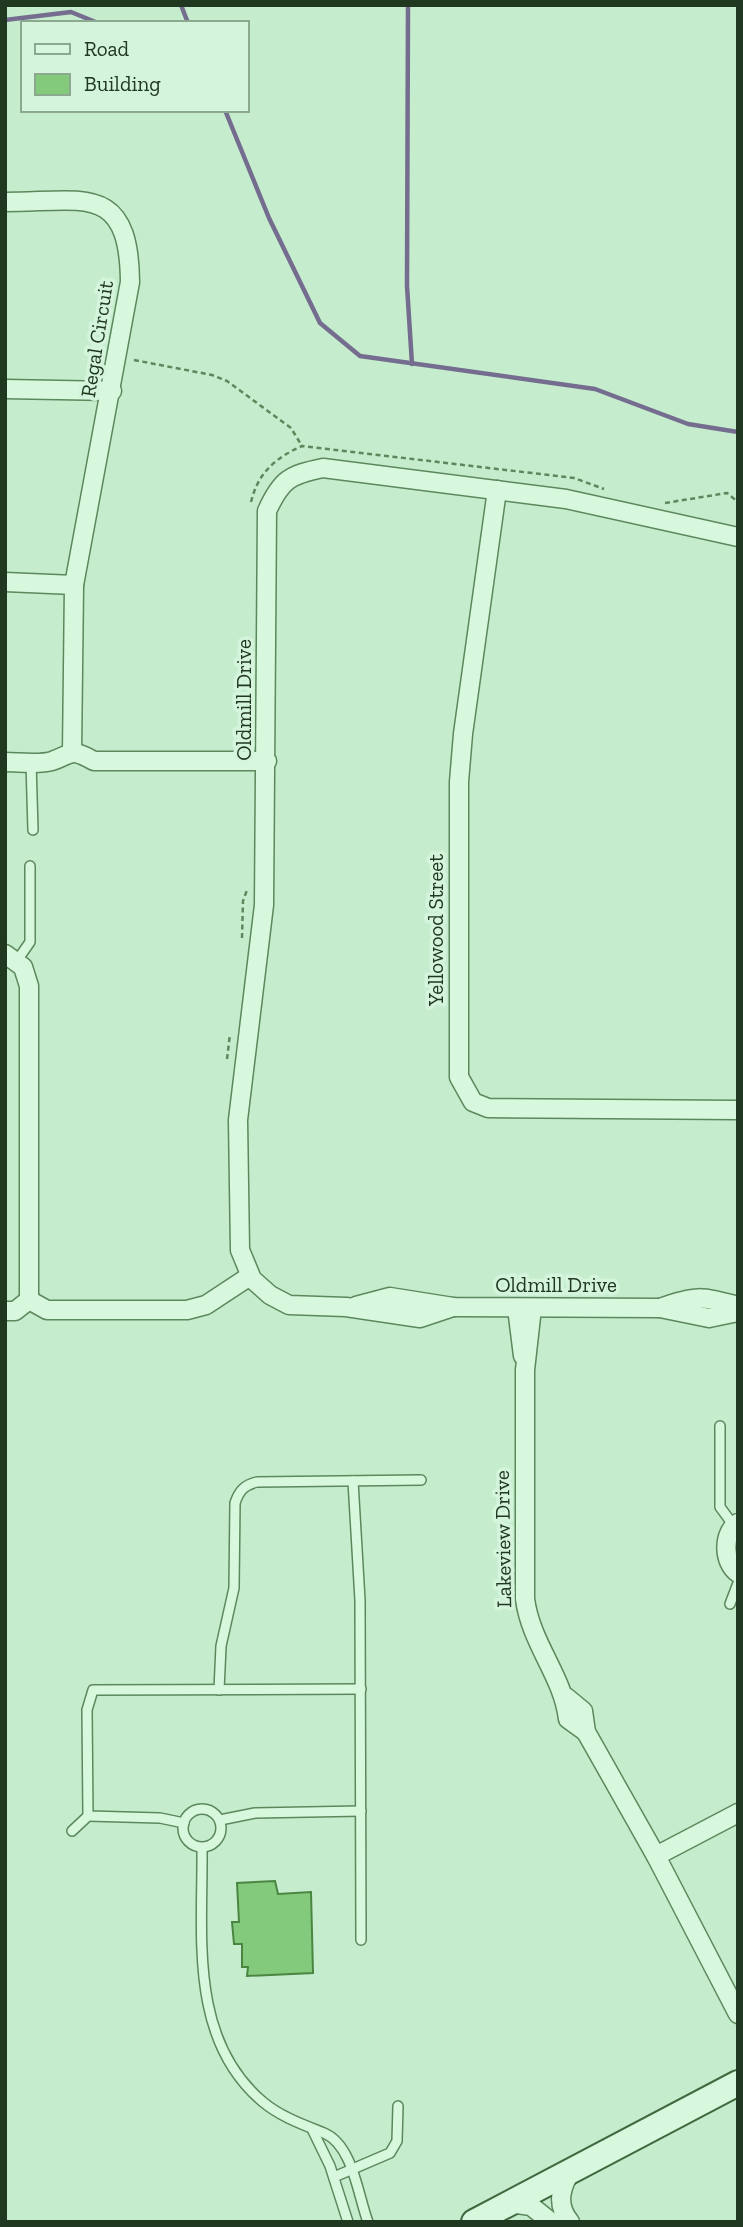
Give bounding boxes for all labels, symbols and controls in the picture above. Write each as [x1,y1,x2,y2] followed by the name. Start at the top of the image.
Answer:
[21,21,248,112] legend
[84,36,130,61] text: Road
[84,71,161,96] text: Building
[75,278,118,399] street label: Regal Circuit
[231,639,256,761] street label: Oldmill Drive
[423,854,448,1007] street label: Yellowood Street
[495,1272,617,1297] street label: Oldmill Drive
[489,1470,516,1608] street label: Lakeview Drive

